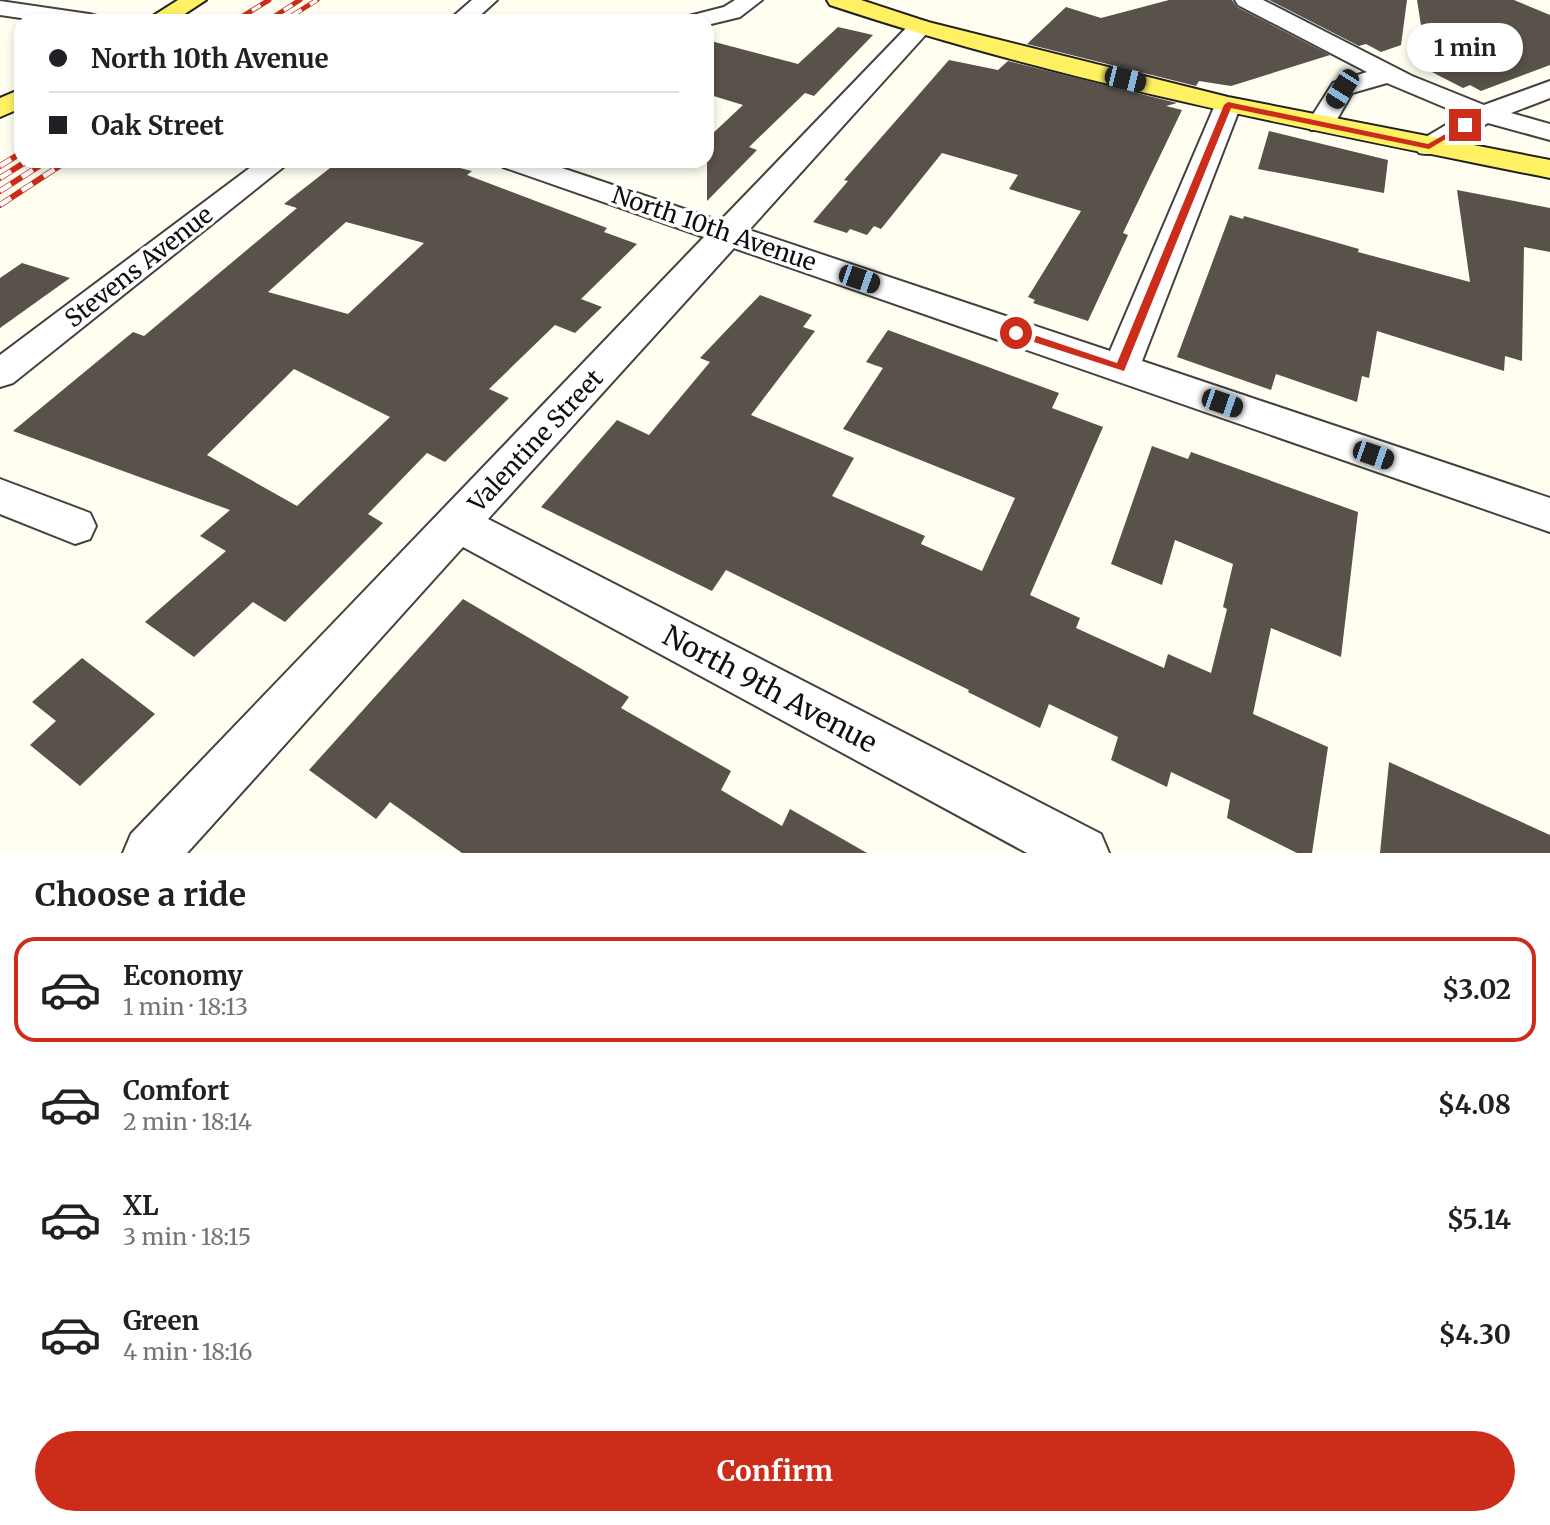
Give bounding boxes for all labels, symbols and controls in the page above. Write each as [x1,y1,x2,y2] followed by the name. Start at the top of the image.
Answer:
[1407,24,1523,72] callout: 1 min
[1434,33,1496,62] text: 1 min
[91,42,329,75] text: North 10th Avenue
[1103,64,1148,94] car
[1322,66,1363,112] car
[91,109,224,142] text: Oak Street
[1449,109,1481,141] route end
[608,179,820,278] street label: North 10th Avenue
[59,199,219,334] street label: Stevens Avenue
[836,262,883,296] car
[1000,317,1032,349] route start
[461,363,610,519] street label: Valentine Street
[1199,386,1246,420] car
[1350,438,1397,472] car
[657,617,883,761] street label: North 9th Avenue
[35,875,246,915] text: Choose a ride
[39,958,102,1021] icon: car
[123,959,243,992] text: Economy
[1442,973,1511,1006] text: $3.02
[123,992,248,1021] text: 1 min · 18:13
[39,1073,102,1136] icon: car
[123,1074,229,1107] text: Comfort
[1438,1088,1511,1121] text: $4.08
[123,1107,252,1136] text: 2 min · 18:14
[39,1188,102,1251] icon: car
[123,1189,159,1222] text: XL
[1447,1203,1511,1236] text: $5.14
[123,1222,251,1251] text: 3 min · 18:15
[39,1303,102,1366] icon: car
[123,1304,199,1337] text: Green
[1438,1318,1511,1351] text: $4.30
[123,1337,252,1366] text: 4 min · 18:16
[35,1431,1515,1511] button: Confirm

